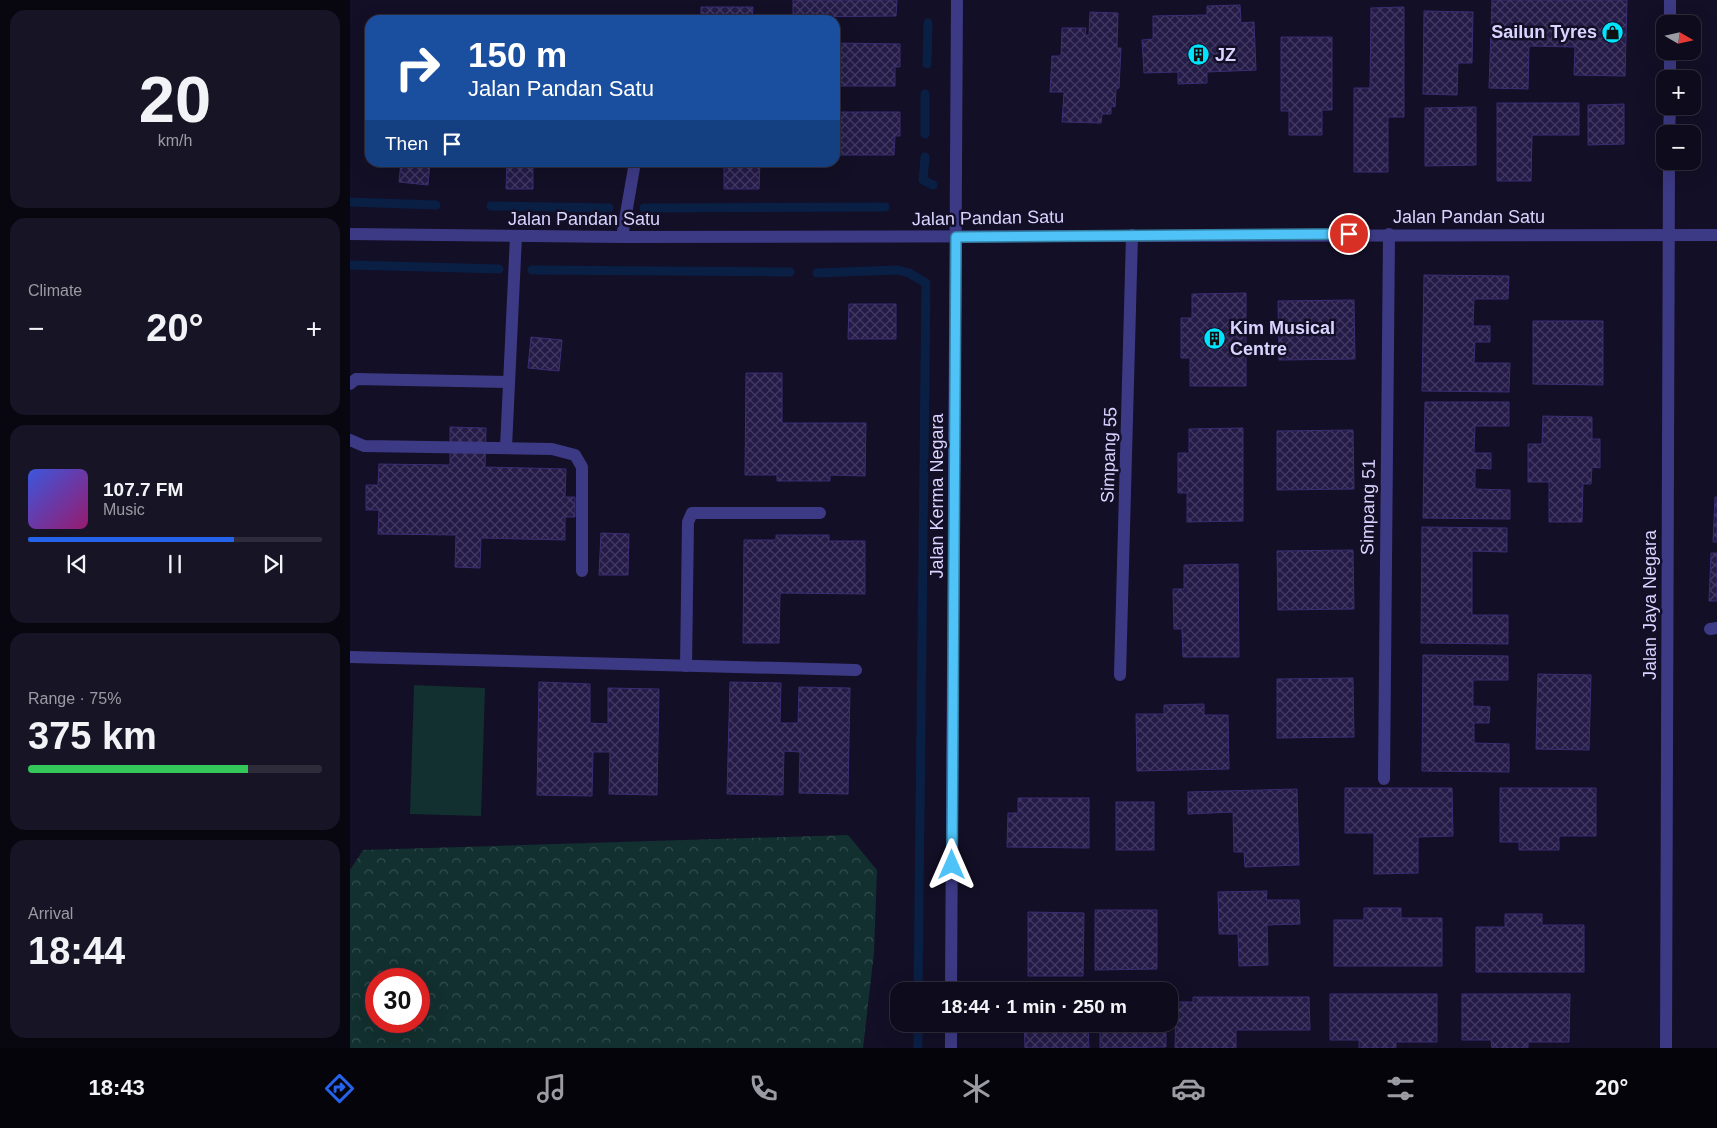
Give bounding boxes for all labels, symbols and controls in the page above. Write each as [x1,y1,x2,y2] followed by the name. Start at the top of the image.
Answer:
[1656,15,1701,60] north arrow
[1656,15,1701,170] map controls
[1601,20,1625,44] shop icon: Sailun Tyres
[1491,22,1597,42] place label: Sailun Tyres
[385,35,450,100] icon: right
[468,35,567,74] text: 150 m
[1187,43,1211,67] building icon: JZ
[1215,45,1236,65] place label: JZ
[139,63,211,136] text: 20
[1656,70,1701,115] button: +
[468,76,654,101] text: Jalan Pandan Satu
[1656,125,1701,170] button: −
[438,130,466,158] icon: arrive
[158,132,192,149] text: km/h
[385,133,428,154] text: Then
[912,207,1064,229] street label: Jalan Pandan Satu
[1393,207,1545,227] street label: Jalan Pandan Satu
[508,209,660,229] street label: Jalan Pandan Satu
[1328,213,1370,255] pin
[1335,220,1363,248] icon: arrive
[28,282,82,299] text: Climate
[146,307,204,349] text: 20°
[28,313,44,344] text: −
[306,313,322,344] text: +
[1230,318,1335,359] place label: Kim Musical Centre
[1202,326,1226,350] building icon: Kim Musical Centre
[1097,407,1121,503] street label: Simpang 55
[927,412,947,579] street label: Jalan Kerma Negara
[1357,459,1379,555] street label: Simpang 51
[103,479,183,500] text: 107.7 FM
[103,501,145,518] text: Music
[1640,529,1660,680] street label: Jalan Jaya Negara
[63,550,91,578] icon: previous
[161,550,189,578] icon: pause
[259,550,287,578] icon: next
[28,690,121,707] text: Range · 75%
[28,715,157,757] text: 375 km
[925,838,977,890] position arrow
[28,905,73,922] text: Arrival
[28,930,125,972] text: 18:44
[365,968,430,1033] speed limit sign: 30
[941,996,1127,1017] text: 18:44 · 1 min · 250 m
[322,1071,357,1106] icon: directions
[534,1071,569,1106] icon: music
[746,1071,781,1106] icon: phone
[959,1071,994,1106] icon: climate
[1171,1071,1206,1106] icon: car
[1383,1071,1418,1106] icon: filters
[89,1075,145,1100] text: 18:43
[1595,1075,1628,1100] text: 20°

